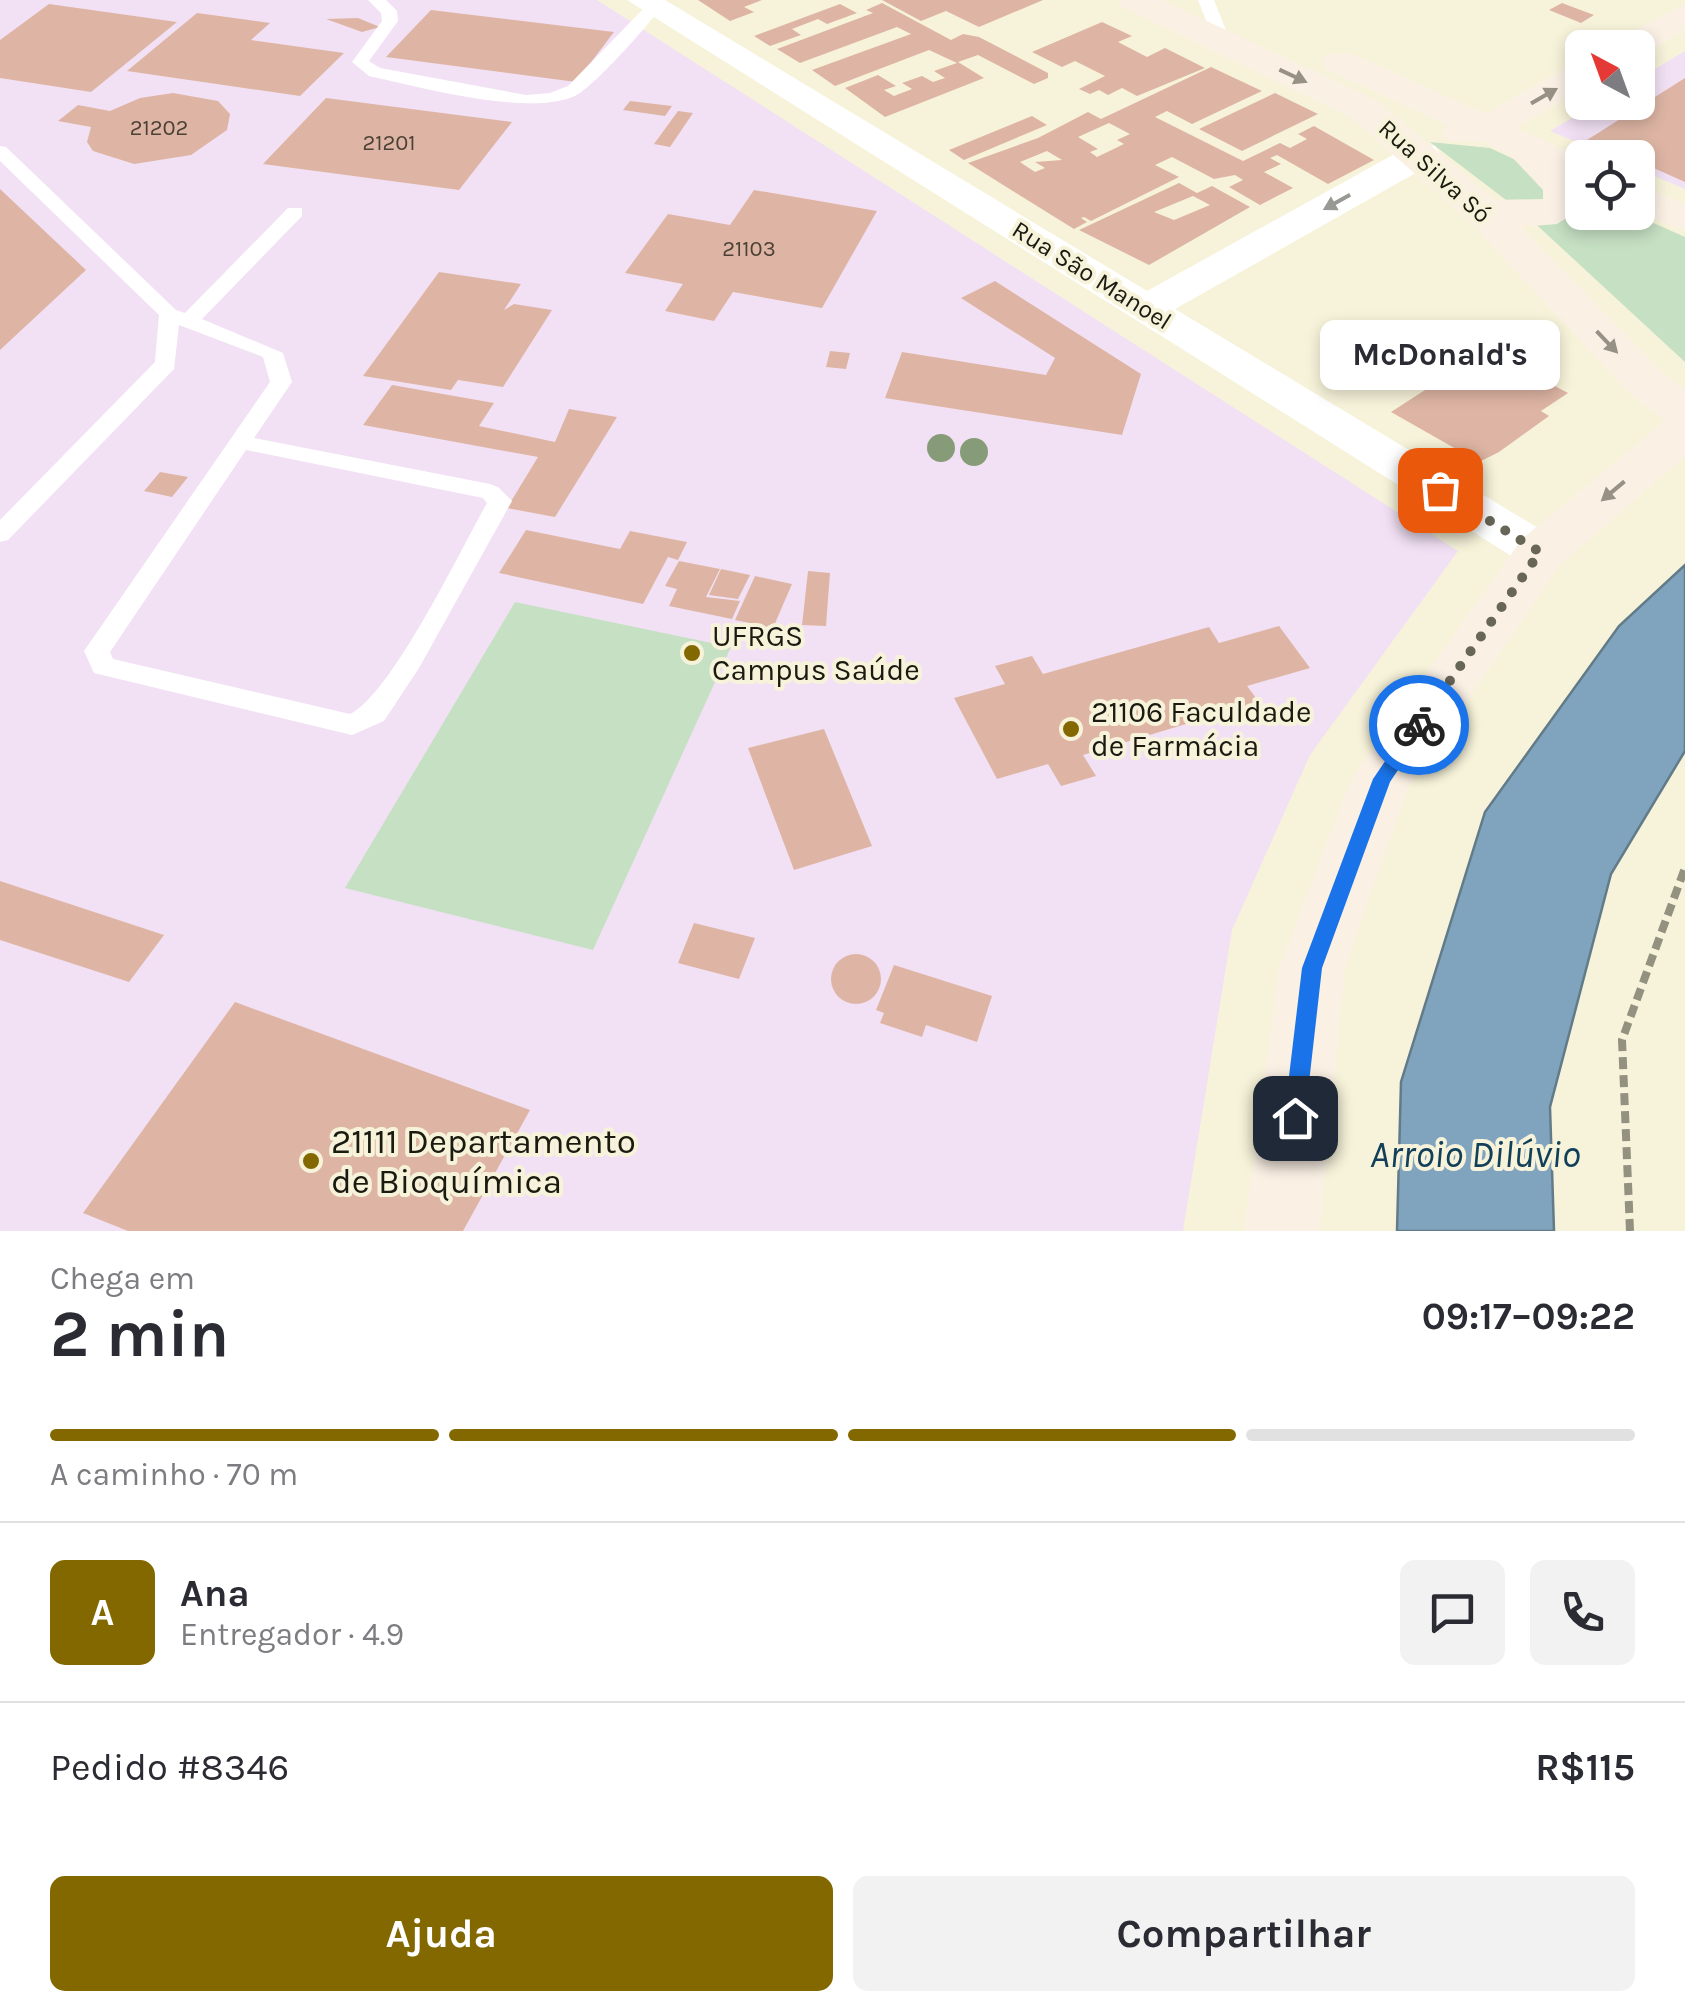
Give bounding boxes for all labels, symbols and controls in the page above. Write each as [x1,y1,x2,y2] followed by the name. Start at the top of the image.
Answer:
[1565,30,1655,120] north arrow
[1565,30,1655,230] map controls
[1279,67,1308,84] one-way arrow
[1530,88,1558,106] one-way arrow
[1373,113,1497,229] street label: Rua Silva Só
[130,115,188,141] house number: 21202
[362,130,416,156] house number: 21201
[1565,140,1655,230] button: locate
[1322,193,1351,210] one-way arrow
[1007,214,1177,336] street label: Rua São Manoel
[722,236,776,262] house number: 21103
[1320,320,1560,390] callout: McDonald's
[1595,329,1618,353] one-way arrow
[1352,336,1528,373] text: McDonald's
[1398,448,1483,533] pin
[1413,463,1468,518] icon: bag
[1600,480,1625,501] one-way arrow
[712,618,920,688] place label: UFRGS Campus Saúde
[681,642,703,664] marker: UFRGS Campus Saúde
[1369,675,1469,775] courier
[1091,694,1311,764] place label: 21106 Faculdade de Farmácia
[1392,698,1447,753] icon: bike
[1060,718,1082,740] marker: 21106 Faculdade de Farmácia
[1253,1076,1338,1161] pin
[1268,1091,1323,1146] icon: home
[331,1121,636,1202] place label: 21111 Departamento de Bioquímica
[1370,1132,1581,1177] water label: Arroio Dilúvio
[300,1150,322,1172] marker: 21111 Departamento de Bioquímica
[50,1260,195,1297] text: Chega em
[1422,1294,1635,1339] text: 09:17–09:22
[50,1296,229,1372] text: 2 min
[50,1456,298,1493] text: A caminho · 70 m
[1400,1560,1505,1665] button: chat
[1530,1560,1635,1665] button: phone
[180,1571,250,1616] text: Ana
[91,1590,114,1635] text: A
[180,1616,404,1653] text: Entregador · 4.9
[50,1745,289,1790] text: Pedido #8346
[1535,1745,1635,1790] text: R$115
[50,1876,833,1991] button: Ajuda
[853,1876,1635,1991] button: Compartilhar

